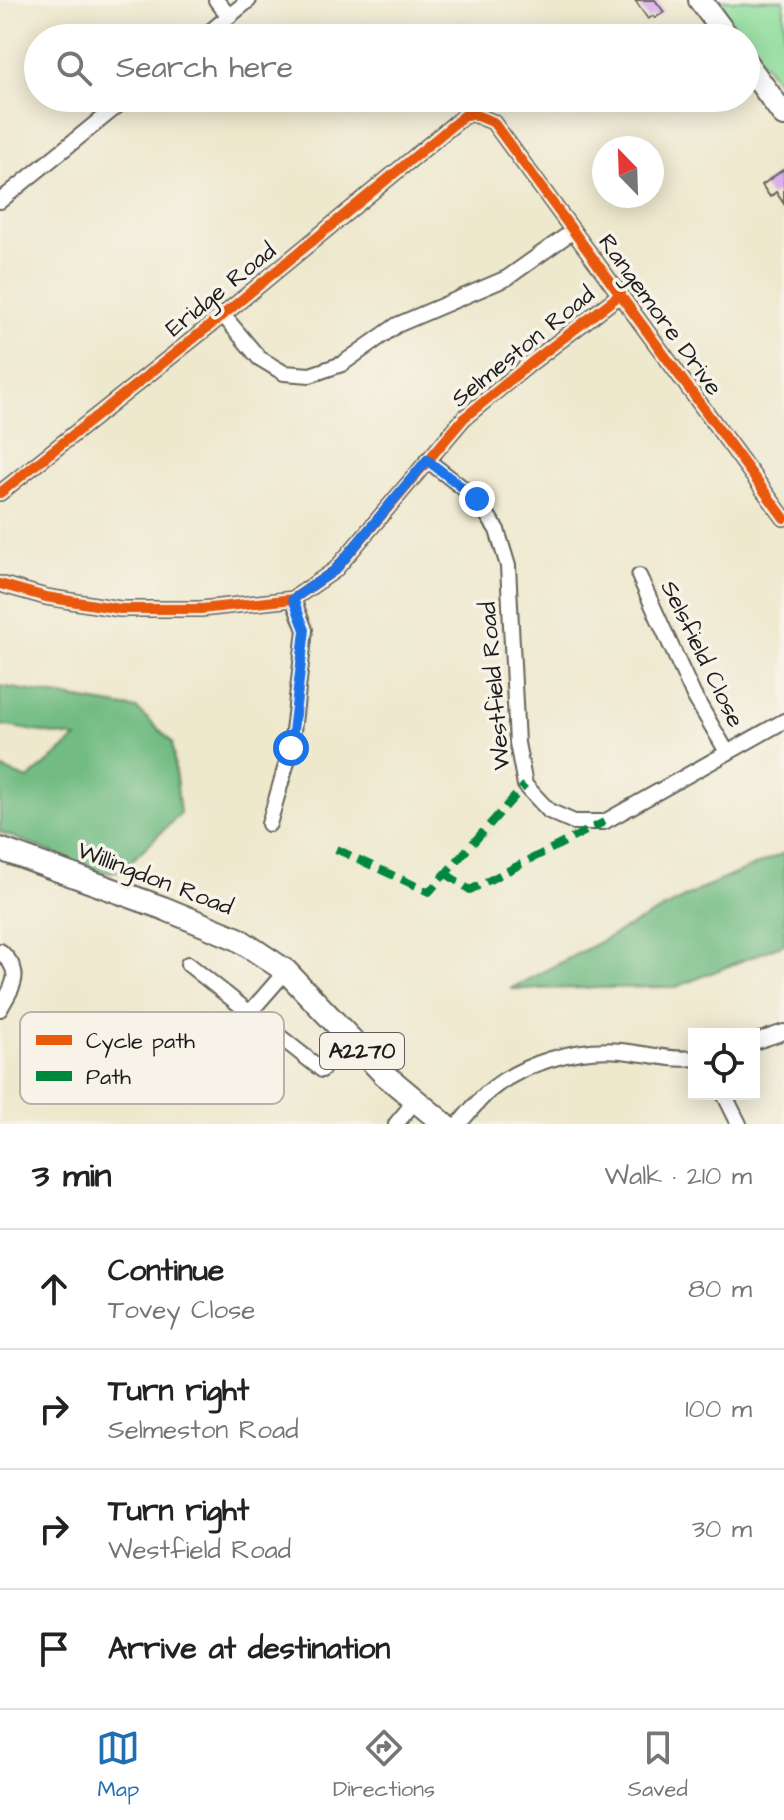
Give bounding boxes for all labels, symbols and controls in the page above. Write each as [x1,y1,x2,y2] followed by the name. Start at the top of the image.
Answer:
[24,24,760,112] search box
[52,46,96,90] icon: search
[116,47,293,89] text: Search here
[592,136,664,208] north arrow
[589,227,730,403] street label: Rangemore Drive
[158,235,284,346] street label: Eridge Road
[444,278,602,416] street label: Selmeston Road
[459,481,495,517] route end
[652,575,752,733] street label: Selsfield Close
[471,600,519,772] street label: Westfield Road
[273,730,309,766] route start
[72,834,238,925] street label: Willingdon Road
[20,1012,284,1104] legend
[86,1026,195,1058] text: Cycle path
[688,1028,760,1100] map controls
[688,1028,760,1100] button: locate
[320,1033,404,1069] road number: A2270
[86,1062,131,1093] text: Path
[32,1152,112,1200] text: 3 min
[605,1158,752,1194] text: Walk · 210 m
[108,1250,224,1292] text: Continue
[32,1267,76,1311] icon: ahead
[688,1271,752,1307] text: 80 m
[108,1292,255,1328] text: Tovey Close
[108,1370,249,1412] text: Turn right
[32,1387,76,1431] icon: right
[685,1391,752,1427] text: 100 m
[108,1412,298,1448] text: Selmeston Road
[108,1490,249,1532] text: Turn right
[32,1507,76,1551] icon: right
[692,1511,752,1547] text: 30 m
[108,1532,291,1568] text: Westfield Road
[32,1627,76,1671] icon: arrive
[108,1628,390,1670] text: Arrive at destination
[96,1726,140,1805] tab: Map
[333,1726,435,1805] tab: Directions
[628,1726,688,1805] tab: Saved

